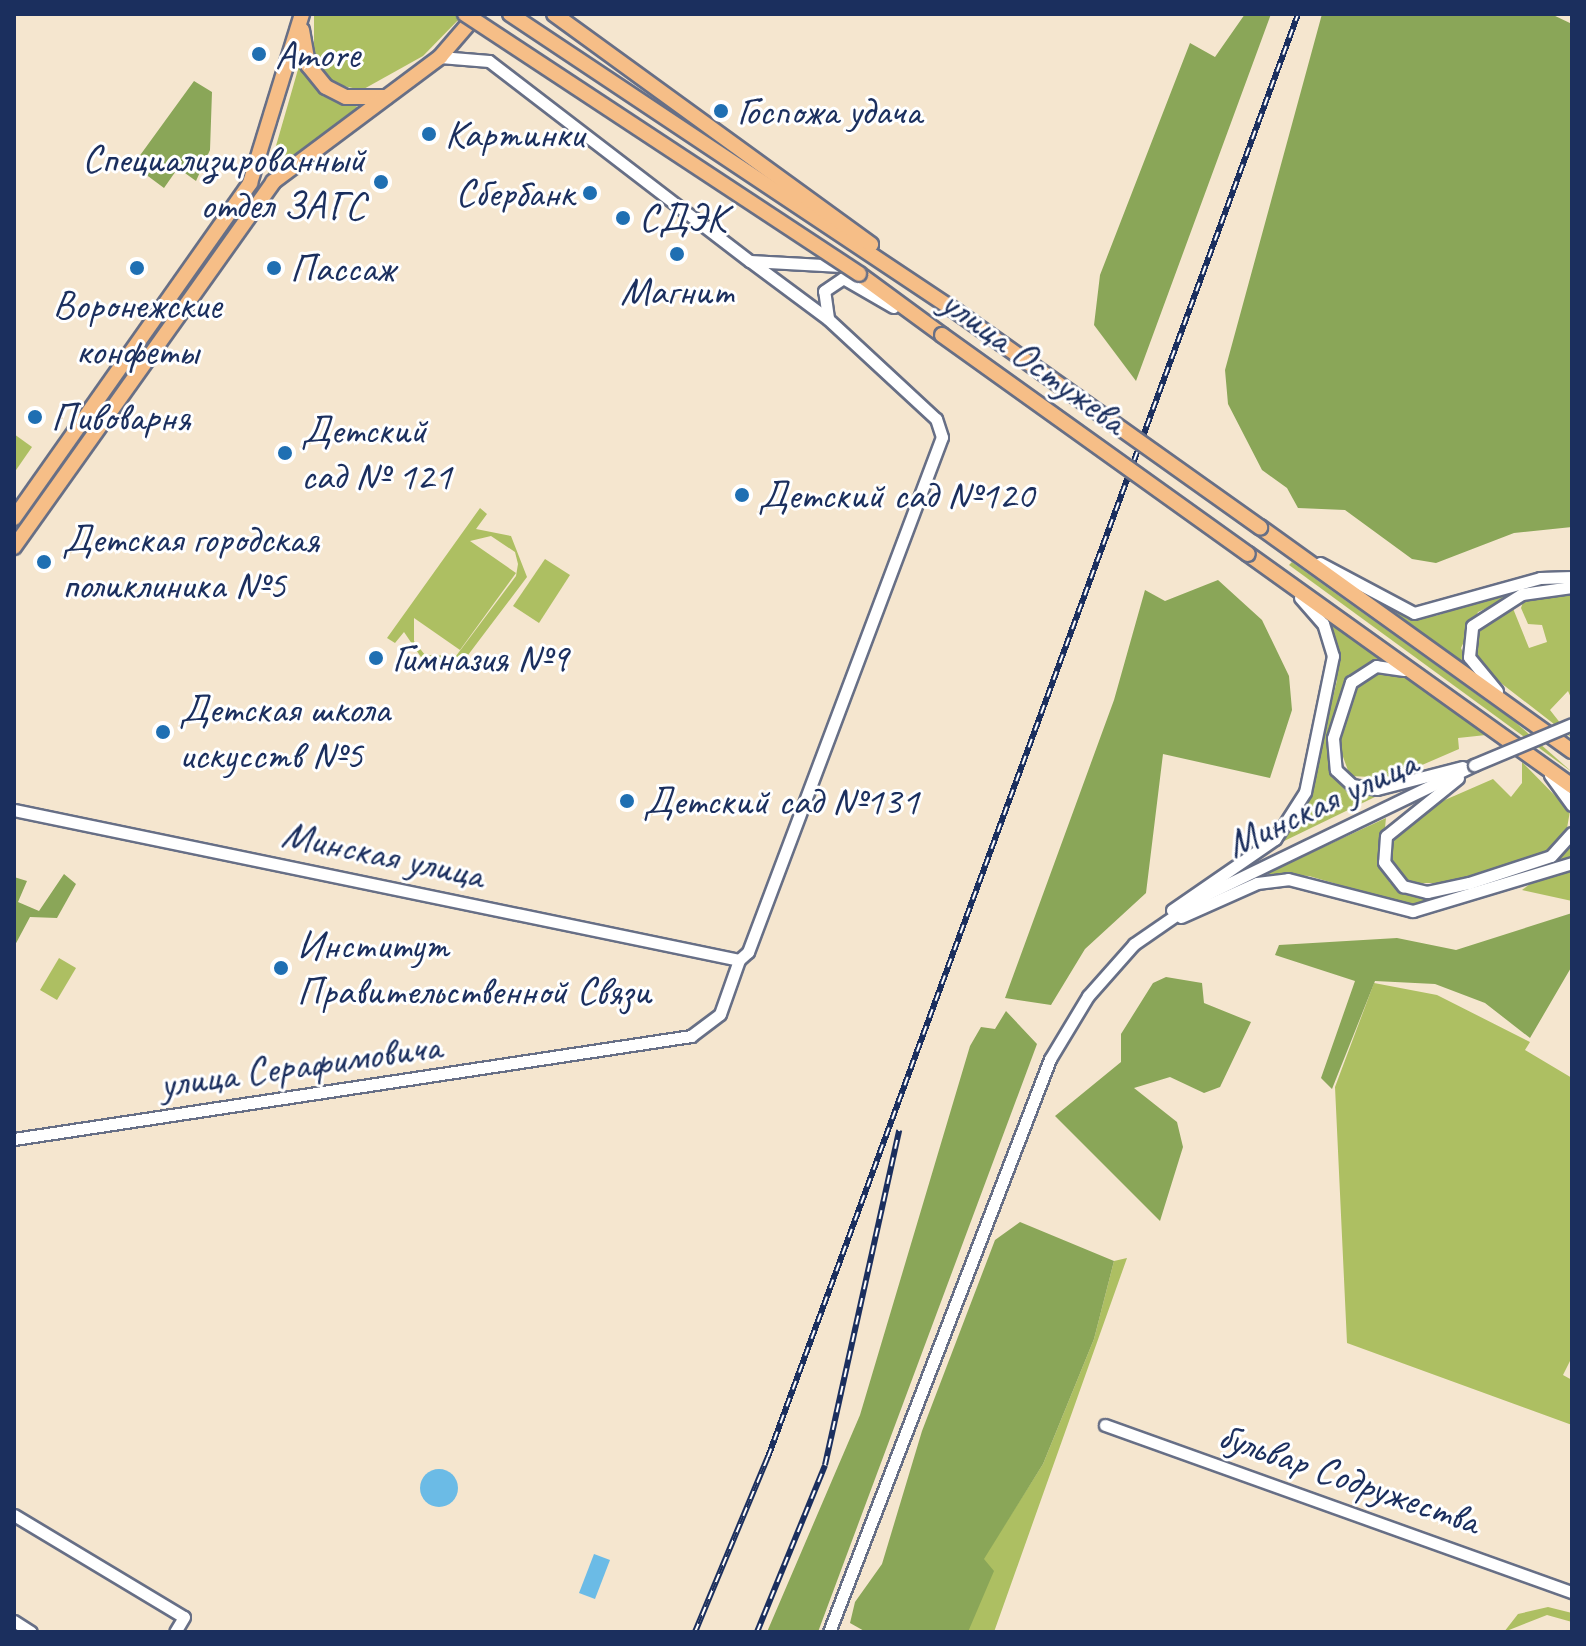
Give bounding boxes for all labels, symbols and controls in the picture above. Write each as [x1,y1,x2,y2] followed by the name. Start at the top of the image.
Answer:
[275,30,360,78] place label: Amore
[250,45,268,63] marker: Amore
[737,87,921,135] place label: Госпожа удача
[712,102,730,120] marker: Госпожа удача
[445,110,584,158] place label: Картинки
[420,125,438,143] marker: Картинки
[82,135,365,229] place label: Специализированный отдел ЗАГС
[456,169,574,217] place label: Сбербанк
[372,173,390,191] marker: Специализированный отдел ЗАГС
[581,184,599,202] marker: Сбербанк
[639,194,727,242] place label: СДЭК
[614,209,632,227] marker: СДЭК
[290,244,394,292] place label: Пассаж
[668,245,686,263] marker: Магнит
[128,259,146,277] marker: Воронежские конфеты
[265,259,283,277] marker: Пассаж
[620,267,734,315] place label: Магнит
[932,277,1136,445] street label: улица Остужева
[53,281,221,375] place label: Воронежские конфеты
[51,393,190,441] place label: Пивоварня
[301,406,452,500] place label: Детский сад № 121
[26,408,44,426] marker: Пивоварня
[276,444,294,462] marker: Детский сад № 121
[758,471,1034,519] place label: Детский сад №120
[733,486,751,504] marker: Детский сад №120
[62,515,319,609] place label: Детская городская поликлиника №5
[33,551,55,573] marker: Детская городская поликлиника №5
[392,634,568,682] place label: Гимназия №9
[367,649,385,667] marker: Гимназия №9
[179,685,390,779] place label: Детская школа искусств №5
[154,723,172,741] marker: Детская школа искусств №5
[1218,738,1424,868] street label: Минская улица
[643,777,919,825] place label: Детский сад №131
[618,792,636,810] marker: Детский сад №131
[278,809,488,899] street label: Минская улица
[297,921,651,1015] place label: Институт Правительственной Связи
[272,959,290,977] marker: Институт Правительственной Связи
[158,1022,442,1108] street label: улица Серафимовича
[1211,1410,1487,1546] street label: бульвар Содружества

